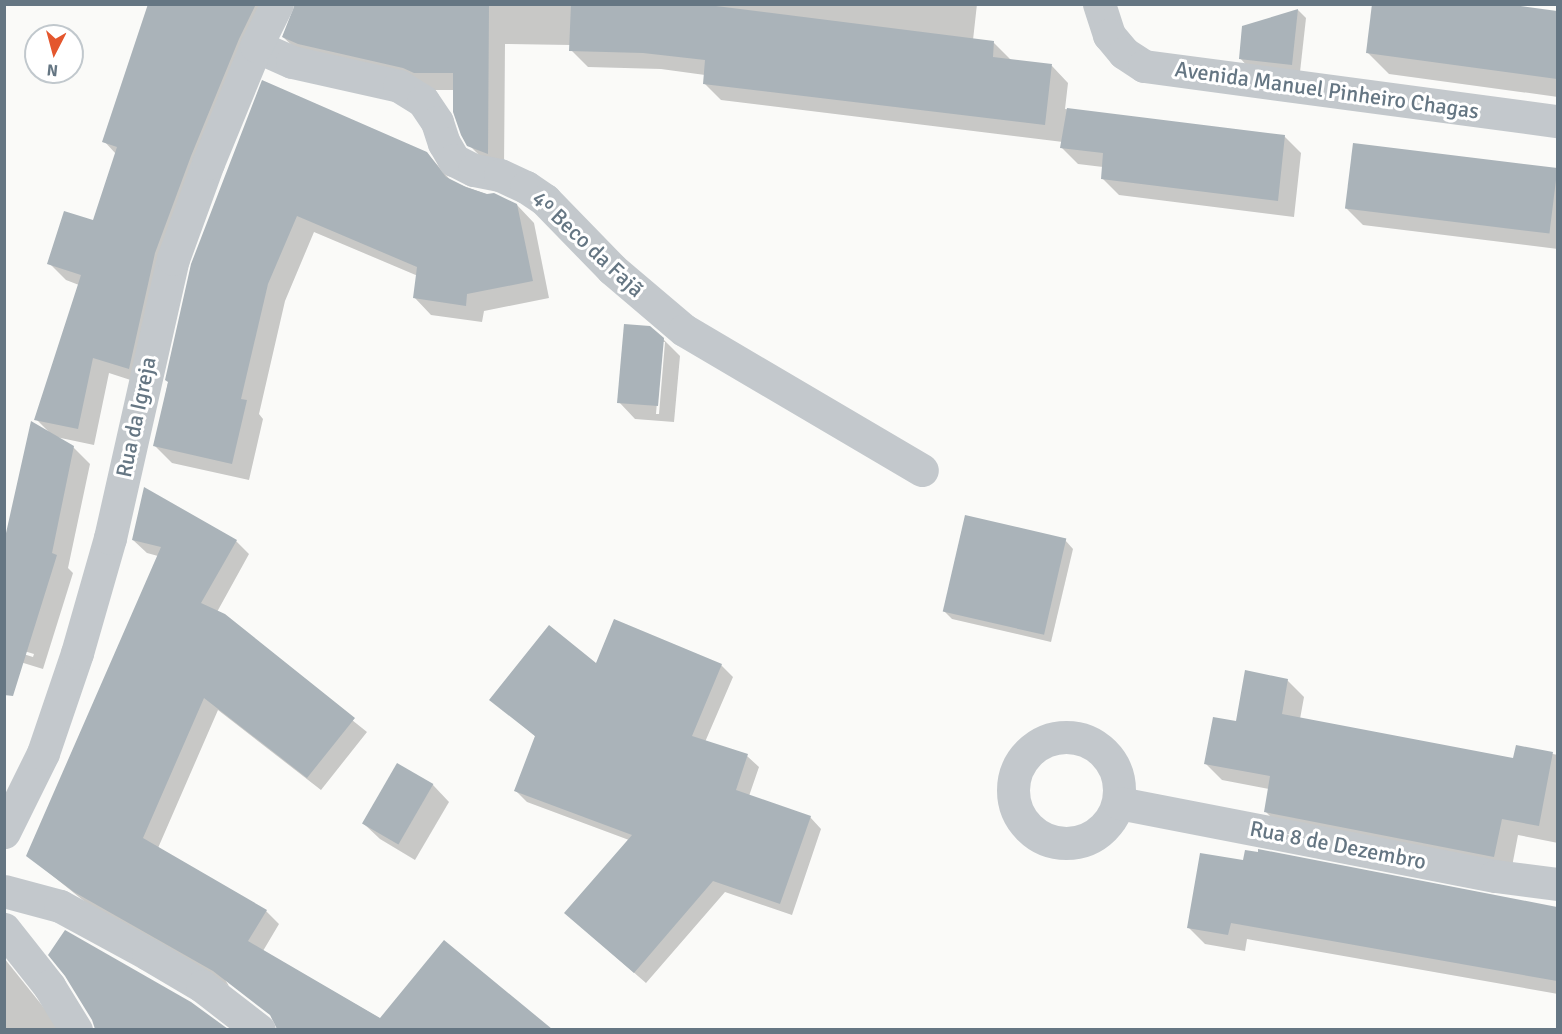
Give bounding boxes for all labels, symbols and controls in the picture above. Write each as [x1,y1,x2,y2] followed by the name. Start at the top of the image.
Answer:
[24,24,84,84] north arrow
[1173,56,1481,124] street label: Avenida Manuel Pinheiro Chagas
[46,59,59,80] text: N
[527,185,649,303] street label: 4º Beco da Fajã
[110,354,162,480] street label: Rua da Igreja
[1248,815,1428,875] street label: Rua 8 de Dezembro

